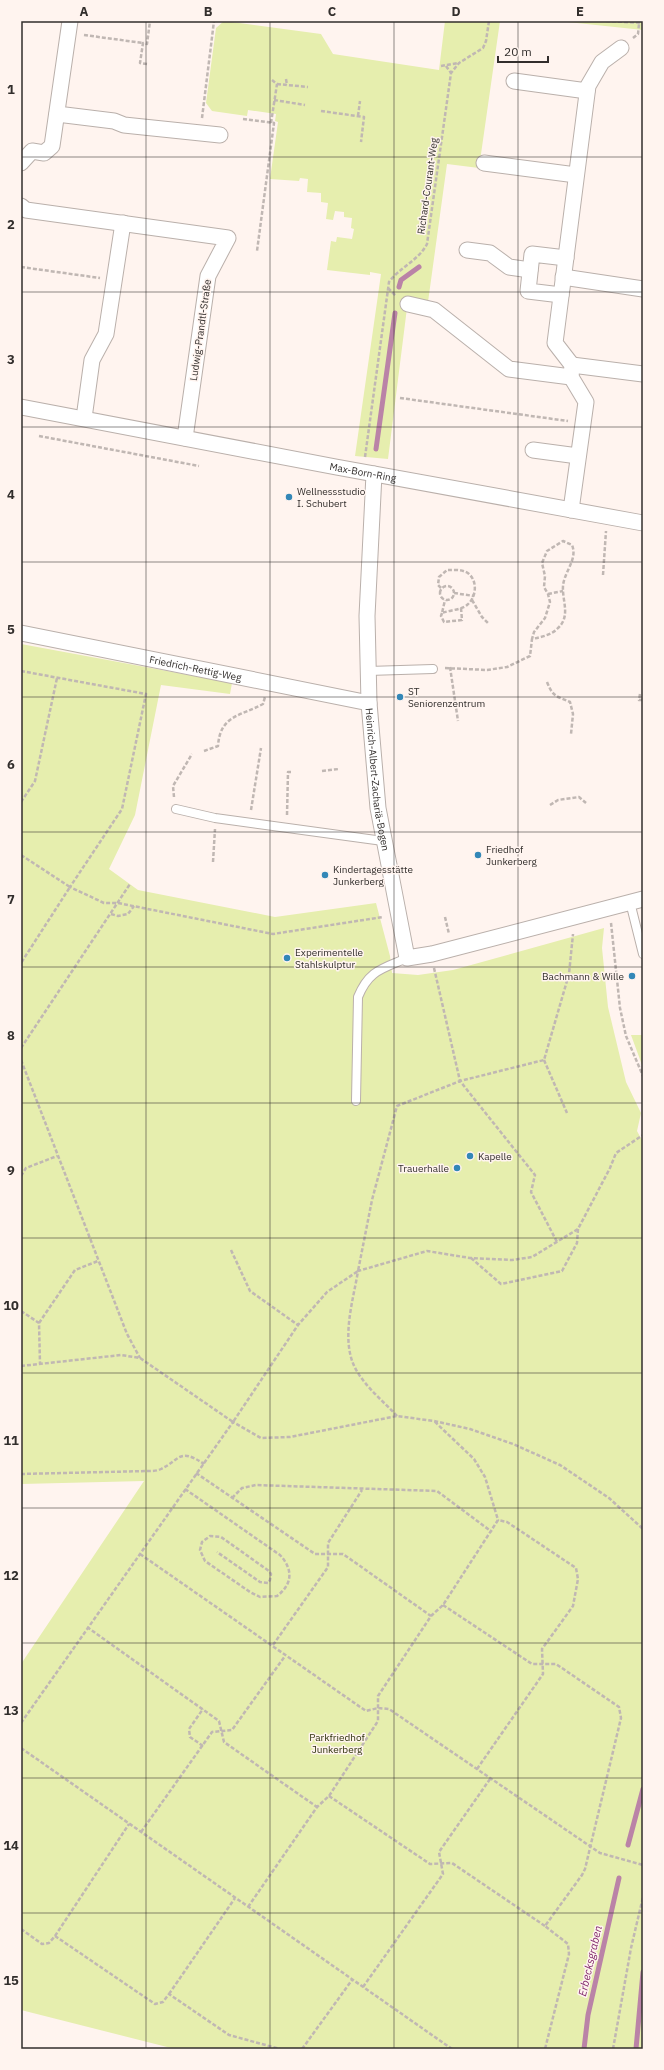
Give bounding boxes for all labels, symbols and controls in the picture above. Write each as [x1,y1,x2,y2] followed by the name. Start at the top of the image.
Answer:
[80,3,89,20] text: A
[204,3,213,20] text: B
[328,3,337,20] text: C
[451,3,461,20] text: D
[576,3,584,20] text: E
[498,38,548,64] scale bar
[504,44,532,59] text: 20 m
[7,81,15,98] text: 1
[414,136,441,235] street label: Richard-Courant-Weg
[7,216,15,233] text: 2
[187,278,214,382] street label: Ludwig-Prandtl-Straße
[7,351,15,368] text: 3
[328,460,398,485] street label: Max-Born-Ring
[297,485,366,510] place label: Wellnessstudio I. Schubert
[7,486,15,503] text: 4
[284,492,294,502] marker: Wellnessstudio I. Schubert
[7,621,15,638] text: 5
[148,653,243,684] street label: Friedrich-Rettig-Weg
[408,685,485,710] place label: ST Seniorenzentrum
[395,692,405,702] marker: ST Seniorenzentrum
[362,707,392,852] street label: Heinrich-Albert-Zachariä-Bogen
[7,756,15,773] text: 6
[486,843,537,868] place label: Friedhof Junkerberg
[473,850,483,860] marker: Friedhof Junkerberg
[333,863,413,888] place label: Kindertagesstätte Junkerberg
[320,870,330,880] marker: Kindertagesstätte Junkerberg
[7,891,15,908] text: 7
[295,946,364,971] place label: Experimentelle Stahlskulptur
[282,953,292,963] marker: Experimentelle Stahlskulptur
[542,970,625,983] place label: Bachmann & Wille
[627,971,637,981] marker: Bachmann & Wille
[7,1027,15,1044] text: 8
[478,1150,512,1163] place label: Kapelle
[465,1151,475,1161] marker: Kapelle
[7,1162,15,1179] text: 9
[398,1162,450,1175] place label: Trauerhalle
[452,1163,462,1173] marker: Trauerhalle
[3,1297,19,1314] text: 10
[3,1432,19,1449] text: 11
[3,1567,19,1584] text: 12
[3,1702,19,1719] text: 13
[309,1731,365,1756] park label: Parkfriedhof Junkerberg
[3,1837,19,1854] text: 14
[575,1924,605,1998] water label: Erbecksgraben
[3,1972,19,1989] text: 15

